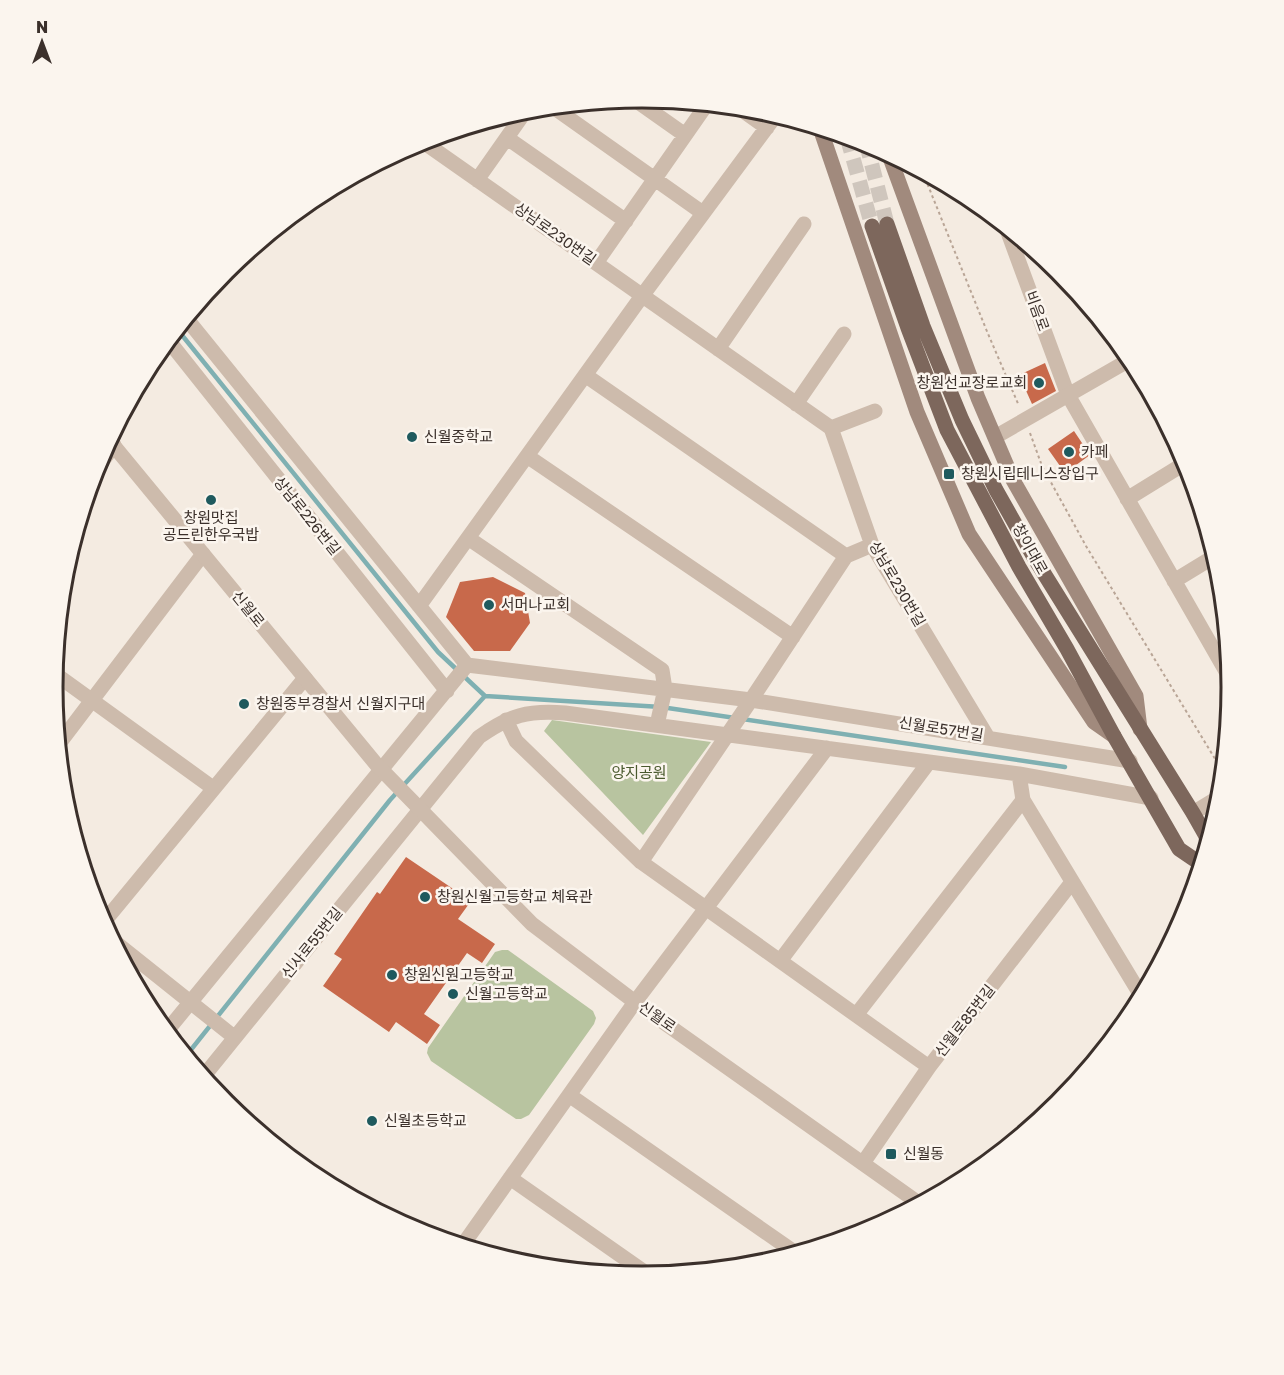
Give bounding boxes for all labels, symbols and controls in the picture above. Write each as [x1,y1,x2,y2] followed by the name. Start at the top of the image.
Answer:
[12,12,72,72] north arrow
[36,17,48,37] text: N
[511,198,600,268] street label: 상남로230번길
[1022,288,1053,333] street label: 비음로
[917,373,1027,391] place label: 창원선교장로교회
[1032,376,1046,390] marker: 창원선교장로교회
[424,427,493,445] place label: 신월중학교
[405,430,419,444] marker: 신월중학교
[1081,442,1109,460] place label: 카페
[1062,445,1076,459] marker: 카페
[961,464,1099,482] place label: 창원시립테니스장입구
[942,467,956,481] marker: 창원시립테니스장입구
[271,473,345,558] street label: 상남로226번길
[204,493,218,507] marker: 창원맛집 공드린한우국밥
[163,508,259,543] place label: 창원맛집 공드린한우국밥
[1010,520,1052,577] street label: 창이대로
[866,538,930,629] street label: 상남로230번길
[229,587,269,630] street label: 신월로
[501,595,570,613] place label: 서머나교회
[482,598,496,612] marker: 서머나교회
[256,694,425,712] place label: 창원중부경찰서 신월지구대
[237,697,251,711] marker: 창원중부경찰서 신월지구대
[897,712,985,744] street label: 신월로57번길
[611,763,667,781] park label: 양지공원
[437,887,593,905] place label: 창원신월고등학교 체육관
[418,890,432,904] marker: 창원신월고등학교 체육관
[277,903,345,982] street label: 신사로55번길
[404,965,514,983] place label: 창원신원고등학교
[385,968,399,982] marker: 창원신원고등학교
[930,981,998,1060] street label: 신월로85번길
[465,984,548,1002] place label: 신월고등학교
[446,987,460,1001] marker: 신월고등학교
[635,997,680,1035] street label: 신월로
[384,1111,467,1129] place label: 신월초등학교
[365,1114,379,1128] marker: 신월초등학교
[903,1144,944,1162] place label: 신월동
[884,1147,898,1161] marker: 신월동

